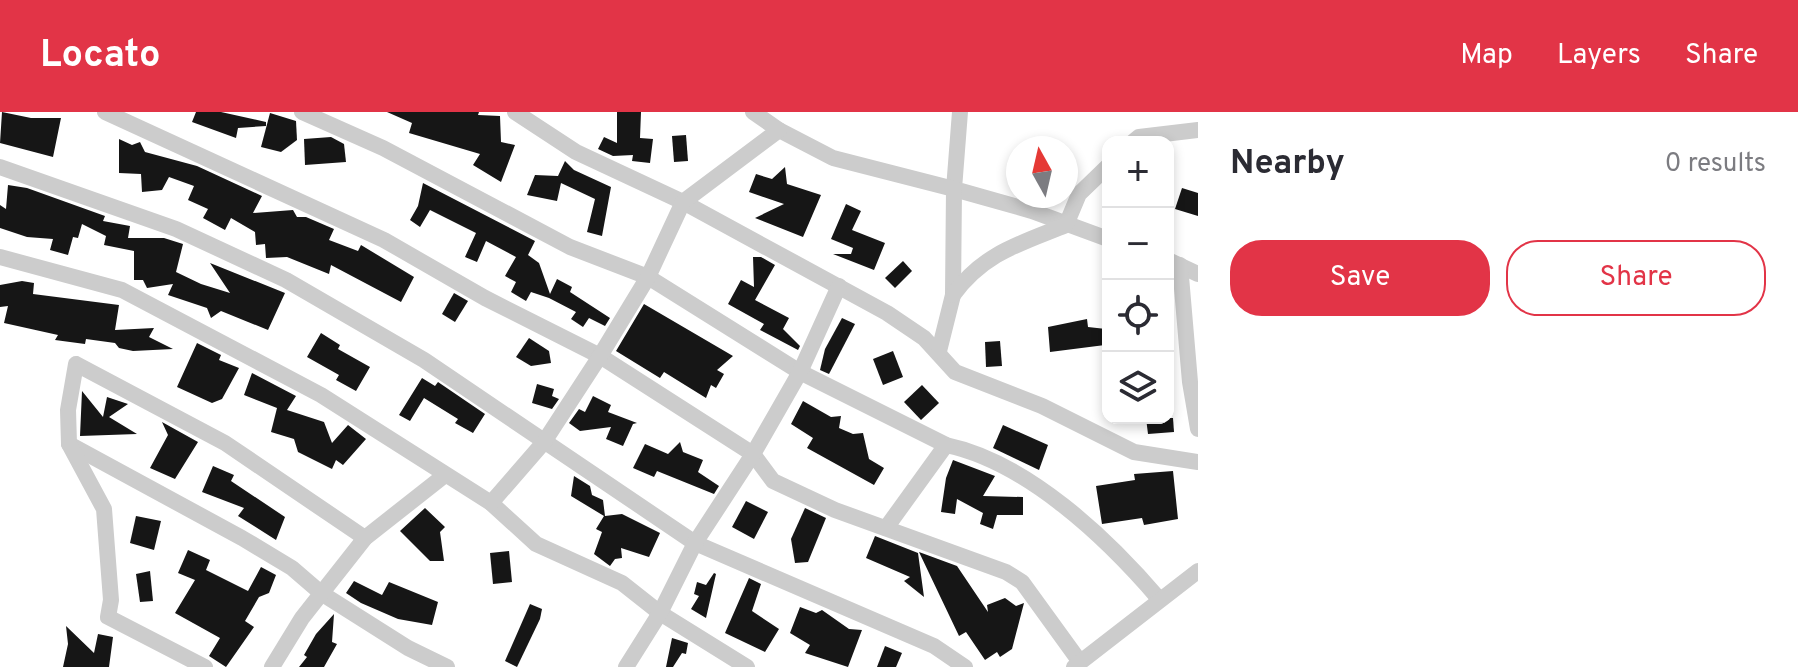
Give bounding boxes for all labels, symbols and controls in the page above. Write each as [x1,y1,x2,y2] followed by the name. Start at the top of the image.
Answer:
[40,32,160,81] text: Locato
[1460,38,1513,74] text: Map
[1557,38,1641,74] text: Layers
[1685,38,1758,74] text: Share
[1006,136,1078,208] north arrow
[1102,136,1174,424] map controls
[1102,136,1174,208] button: +
[1230,143,1345,186] text: Nearby
[1665,148,1766,181] text: 0 results
[1102,208,1174,280] button: −
[1230,240,1490,316] button: Save
[1506,240,1766,316] button: Share
[1102,280,1174,352] button: locate
[1102,352,1174,424] button: layers

